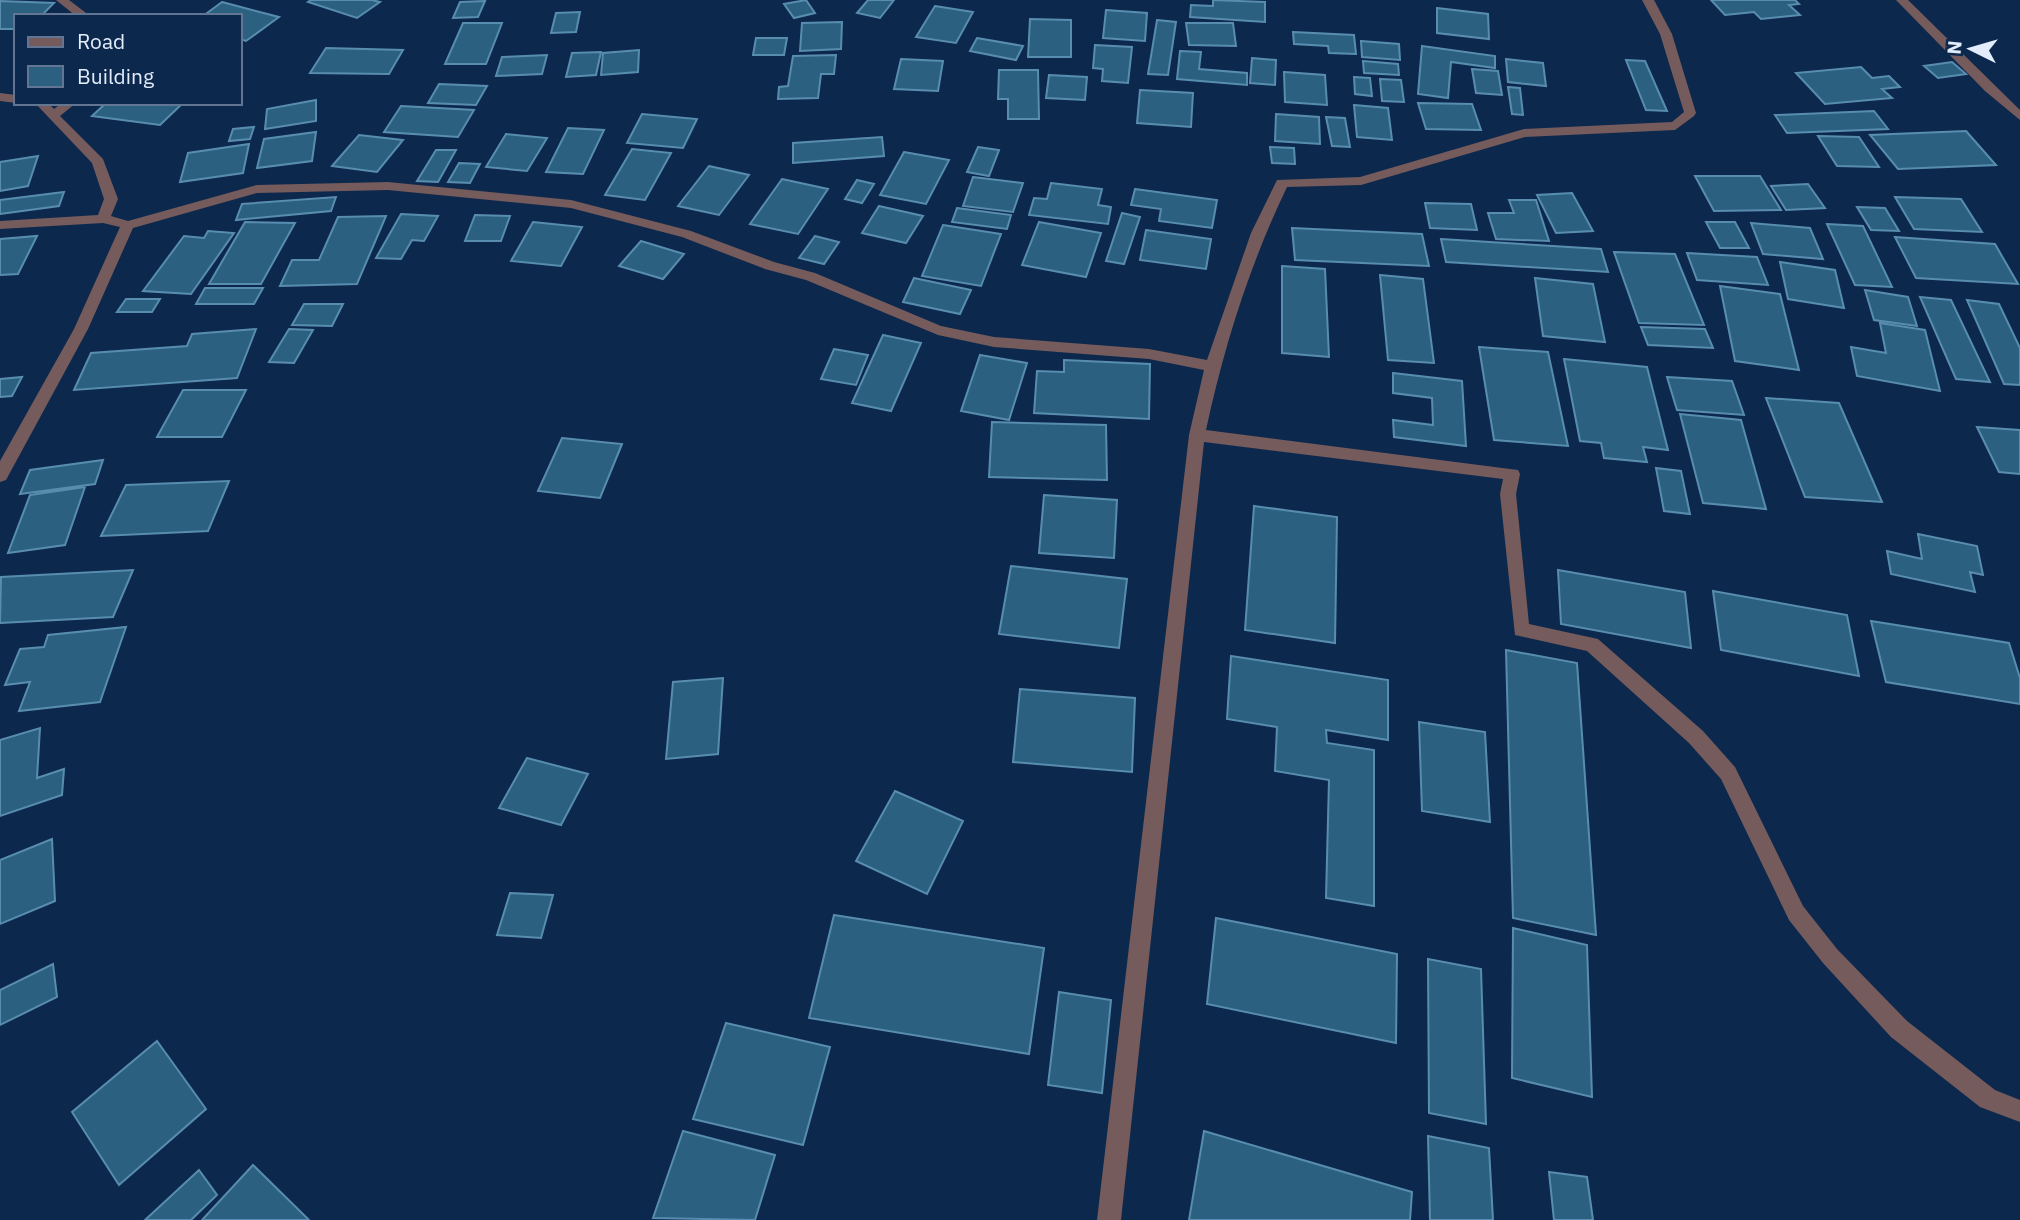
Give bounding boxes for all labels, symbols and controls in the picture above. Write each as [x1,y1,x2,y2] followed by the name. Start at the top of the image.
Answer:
[14,14,242,105] legend
[1936,14,2006,84] north arrow
[77,27,125,55] text: Road
[1942,40,1967,55] text: N
[77,62,154,90] text: Building

